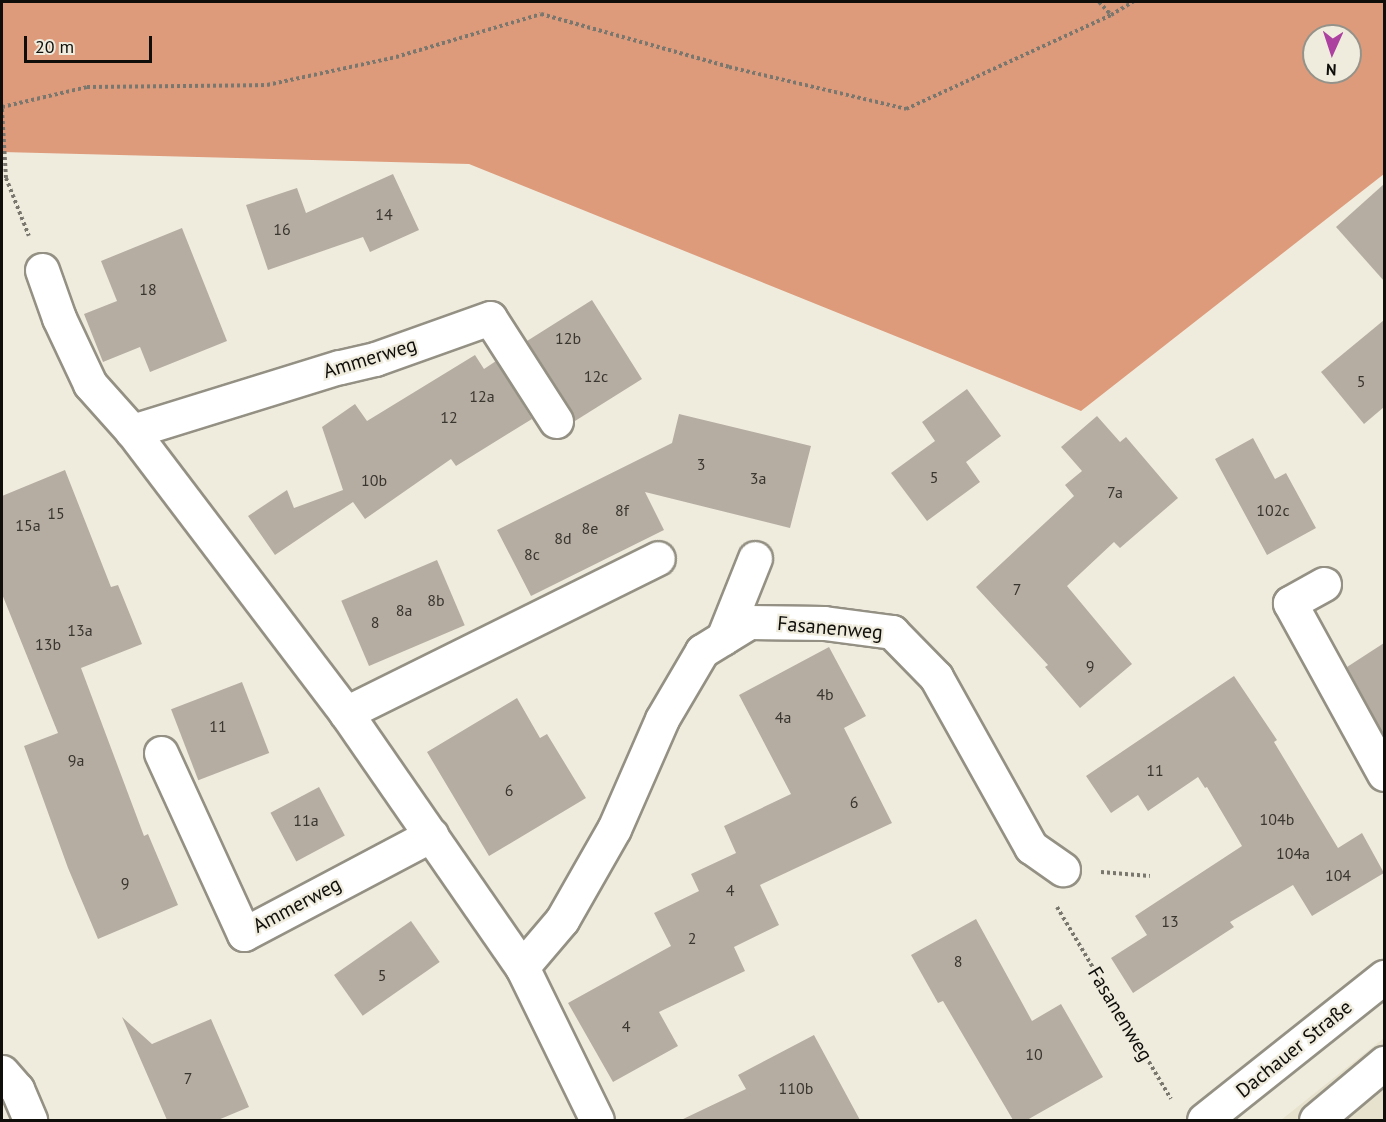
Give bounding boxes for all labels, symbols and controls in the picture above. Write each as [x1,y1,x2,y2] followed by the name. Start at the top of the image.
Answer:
[27,24,154,62] scale bar
[1302,24,1362,84] north arrow
[35,35,74,58] text: 20 m
[1325,60,1337,80] text: N
[375,204,393,224] house number: 14
[273,219,291,239] house number: 16
[139,279,157,299] house number: 18
[555,328,581,348] house number: 12b
[320,332,420,384] street label: Ammerweg
[584,366,608,386] house number: 12c
[1357,371,1365,391] house number: 5
[469,386,495,406] house number: 12a
[440,407,458,427] house number: 12
[697,454,705,474] house number: 3
[930,467,938,487] house number: 5
[750,468,766,488] house number: 3a
[361,470,387,490] house number: 10b
[1107,482,1123,502] house number: 7a
[615,500,629,520] house number: 8f
[1256,500,1290,520] house number: 102c
[47,503,65,523] house number: 15
[15,515,41,535] house number: 15a
[582,518,598,538] house number: 8e
[554,528,572,548] house number: 8d
[524,544,540,564] house number: 8c
[1013,579,1021,599] house number: 7
[427,590,445,610] house number: 8b
[396,600,412,620] house number: 8a
[776,611,884,645] street label: Fasanenweg
[371,612,379,632] house number: 8
[67,620,93,640] house number: 13a
[35,634,61,654] house number: 13b
[1086,656,1094,676] house number: 9
[816,684,834,704] house number: 4b
[775,707,791,727] house number: 4a
[209,716,227,736] house number: 11
[68,750,84,770] house number: 9a
[1146,760,1164,780] house number: 11
[505,780,513,800] house number: 6
[850,792,858,812] house number: 6
[1260,809,1294,829] house number: 104b
[293,810,319,830] house number: 11a
[1276,843,1310,863] house number: 104a
[1325,865,1351,885] house number: 104
[249,872,345,938] street label: Ammerweg
[121,873,129,893] house number: 9
[726,880,734,900] house number: 4
[1161,911,1179,931] house number: 13
[688,928,696,948] house number: 2
[954,951,962,971] house number: 8
[1082,962,1158,1066] street label: Fasanenweg
[378,965,386,985] house number: 5
[1231,995,1357,1103] street label: Dachauer Straße
[622,1016,630,1036] house number: 4
[1025,1044,1043,1064] house number: 10
[184,1068,192,1088] house number: 7
[779,1078,813,1098] house number: 110b

